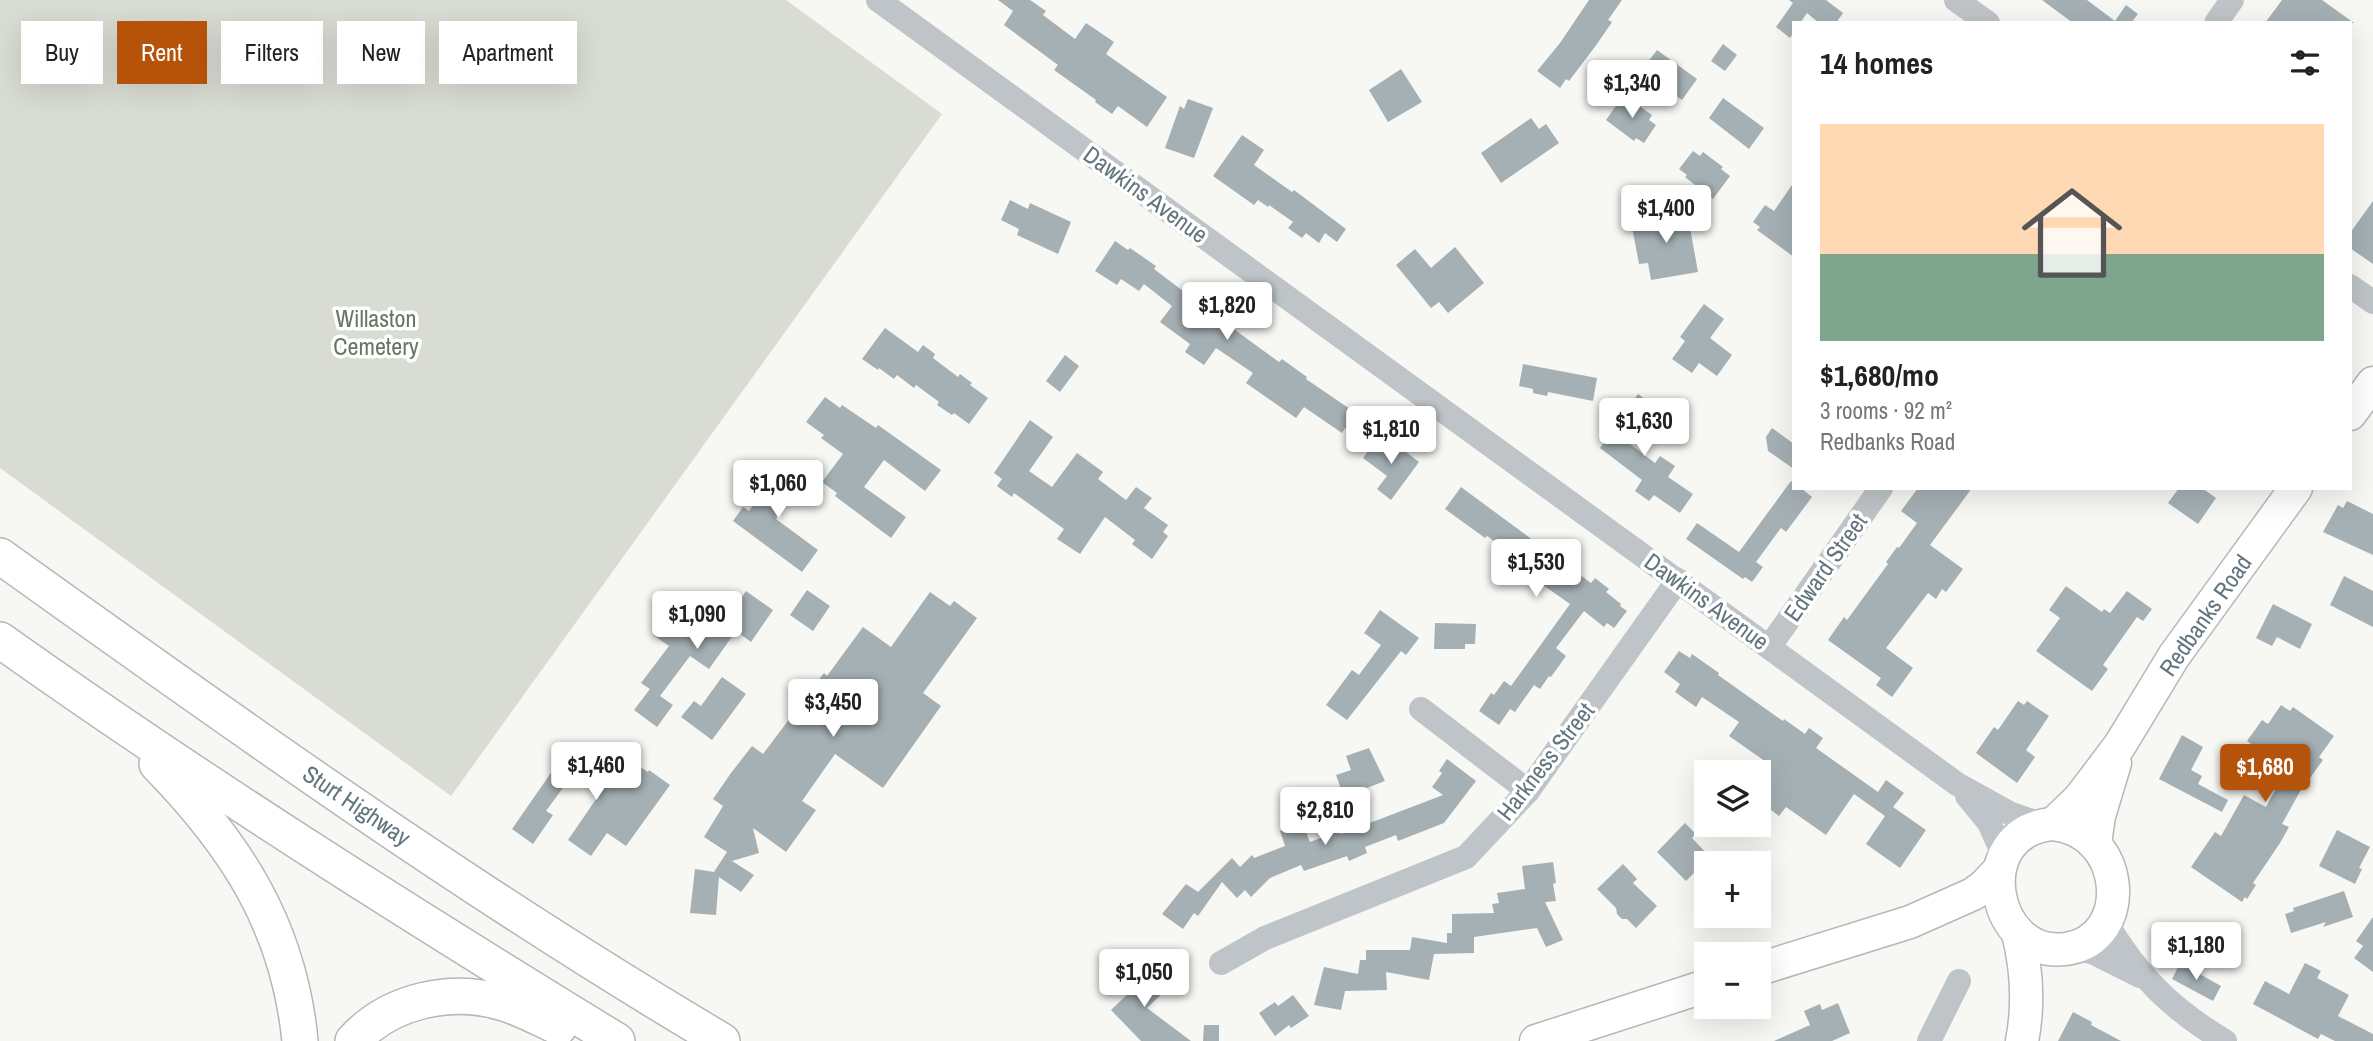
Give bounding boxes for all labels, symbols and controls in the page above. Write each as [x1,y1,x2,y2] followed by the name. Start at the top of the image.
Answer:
[21,21,103,84] chip: Buy
[117,21,207,84] chip: Rent
[221,21,323,84] chip: Filters
[337,21,425,84] chip: New
[439,21,577,84] chip: Apartment
[1820,43,1934,83] text: 14 homes
[2286,44,2324,82] icon: filters
[1575,60,1689,120] pin: $1,340
[1603,67,1661,98] text: $1,340
[1077,138,1215,250] street label: Dawkins Avenue
[2009,170,2135,296] icon: home
[1609,186,1723,245] pin: $1,400
[1637,192,1695,223] text: $1,400
[1170,282,1284,342] pin: $1,820
[1198,289,1256,320] text: $1,820
[333,302,419,362] park label: Willaston Cemetery
[1820,355,1939,395] text: $1,680/mo
[1820,395,1952,426] text: 3 rooms · 92 m²
[1587,398,1701,458] pin: $1,630
[1615,405,1673,436] text: $1,630
[1334,406,1448,466] pin: $1,810
[1362,413,1420,444] text: $1,810
[1820,426,1955,457] text: Redbanks Road
[721,461,835,520] pin: $1,060
[749,467,807,498] text: $1,060
[1776,506,1874,627] street label: Edward Street
[1479,540,1593,599] pin: $1,530
[1638,545,1776,657] street label: Dawkins Avenue
[1507,546,1565,577] text: $1,530
[2151,548,2259,682] street label: Redbanks Road
[640,592,754,651] pin: $1,090
[668,598,726,629] text: $1,090
[776,680,890,739] pin: $3,450
[804,686,862,717] text: $3,450
[1489,695,1601,826] street label: Harkness Street
[539,742,653,802] pin: $1,460
[2208,744,2322,804] pin: $1,680
[567,749,625,780] text: $1,460
[2236,751,2294,782] text: $1,680
[297,757,417,853] street label: Sturt Highway
[1694,760,1771,1019] map controls
[1694,760,1771,837] button: layers
[1268,788,1382,847] pin: $2,810
[1296,794,1354,825] text: $2,810
[1694,851,1771,928] button: +
[2139,922,2253,982] pin: $1,180
[2167,929,2225,960] text: $1,180
[1694,942,1771,1019] button: −
[1087,950,1201,1009] pin: $1,050
[1115,956,1173,987] text: $1,050

